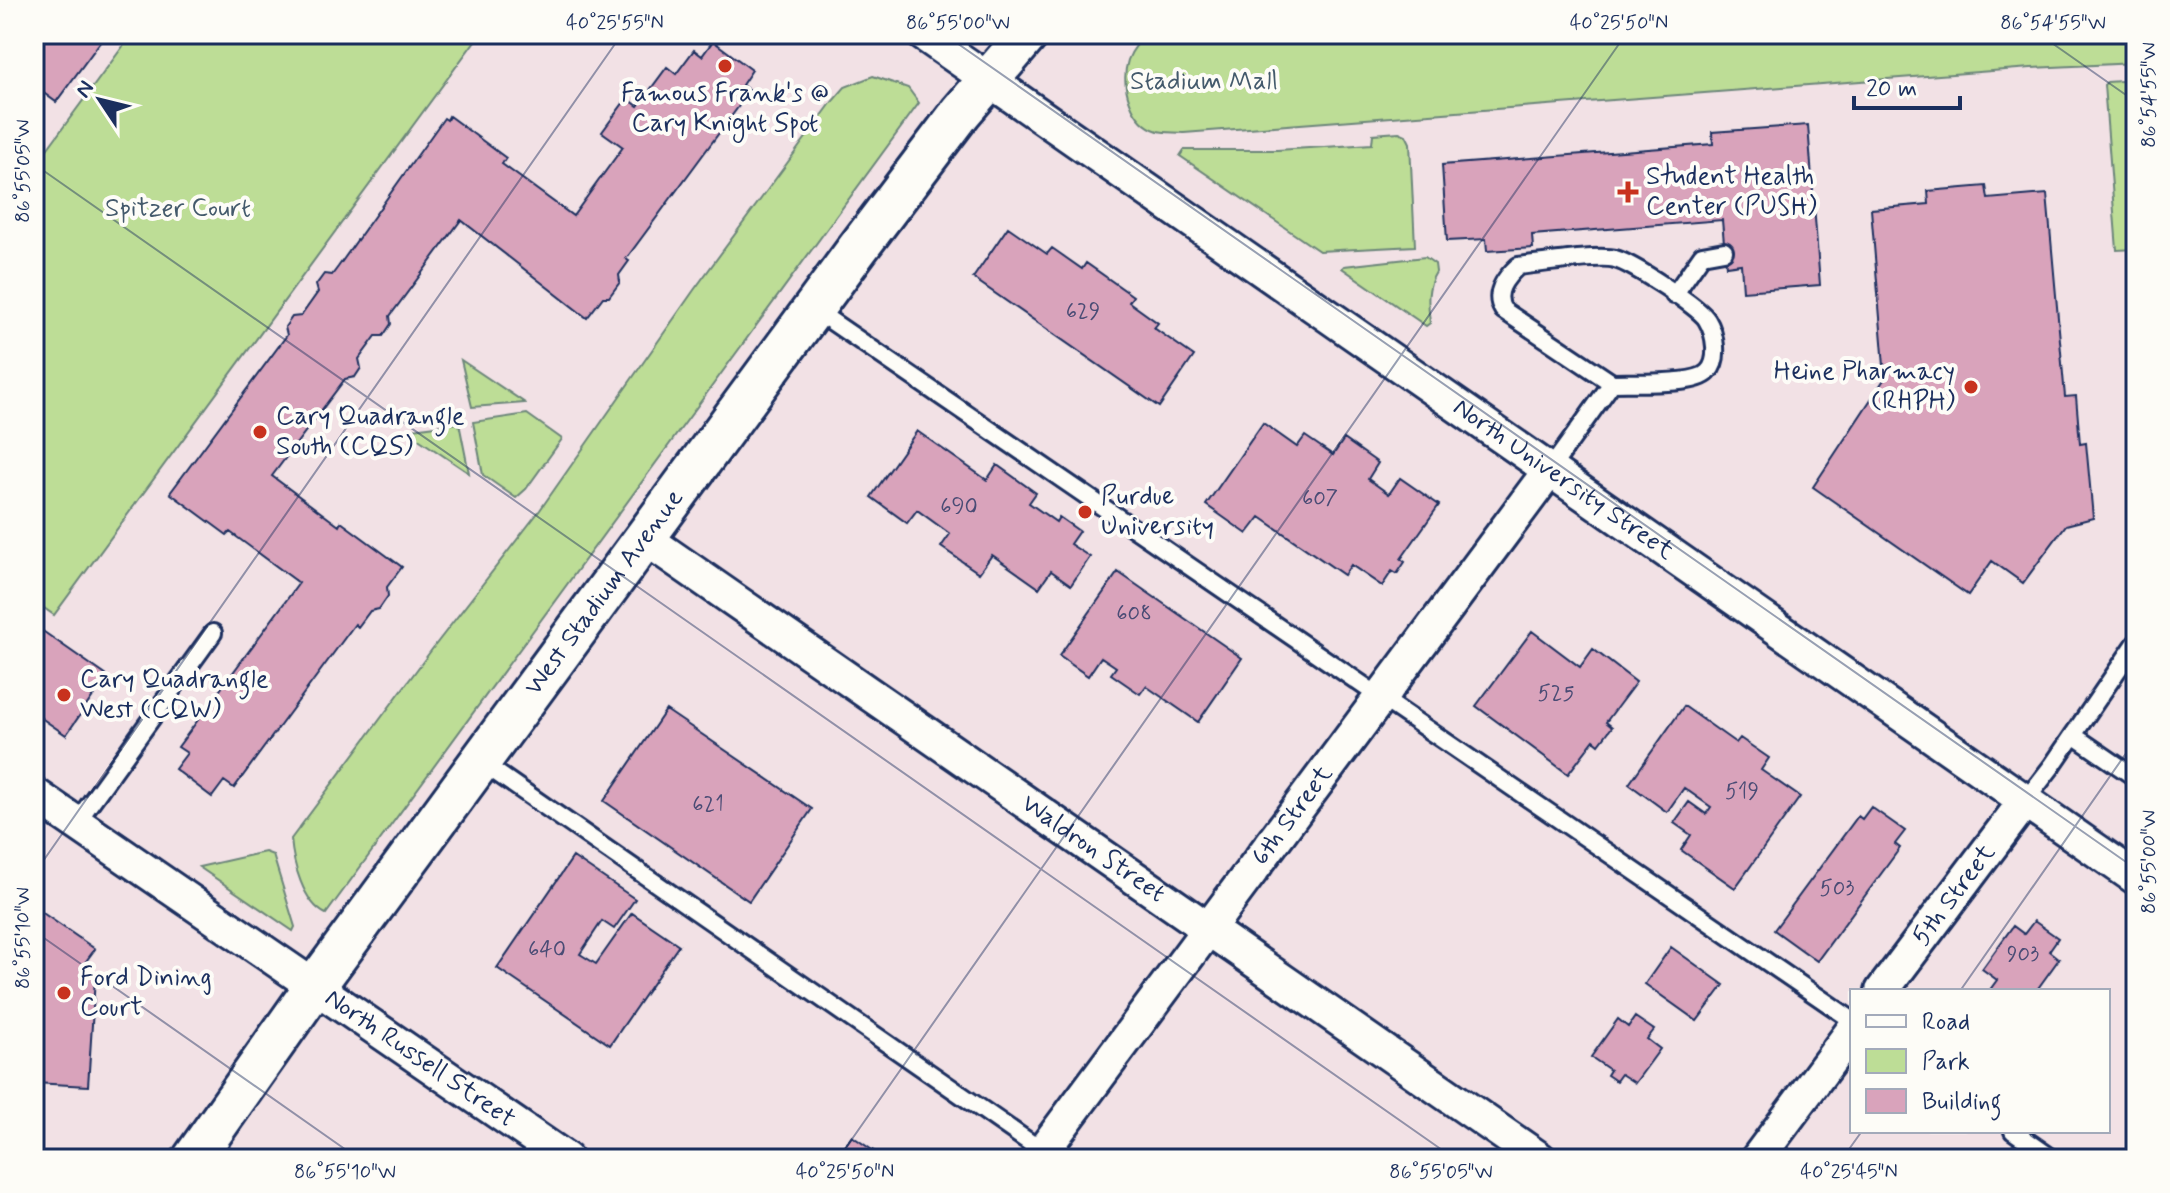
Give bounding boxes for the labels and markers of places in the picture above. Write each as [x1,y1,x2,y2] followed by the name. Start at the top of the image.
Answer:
[716,57,734,75] marker: Famous Frank's @ Cary Knight Spot
[621,77,829,143] place label: Famous Frank's @ Cary Knight Spot
[1646,160,1817,224] place label: Student Health Center (PUSH)
[1617,181,1639,203] marker: Student Health Center (PUSH)
[1774,355,1955,419] place label: Heine Pharmacy (RHPH)
[1962,378,1980,396] marker: Heine Pharmacy (RHPH)
[276,400,465,464] place label: Cary Quadrangle South (CQS)
[251,423,269,441] marker: Cary Quadrangle South (CQS)
[1101,480,1214,544] place label: Purdue University
[1076,503,1094,521] marker: Purdue University
[80,663,269,727] place label: Cary Quadrangle West (CQW)
[55,686,73,704] marker: Cary Quadrangle West (CQW)
[80,961,212,1025] place label: Ford Dining Court
[55,984,73,1002] marker: Ford Dining Court

